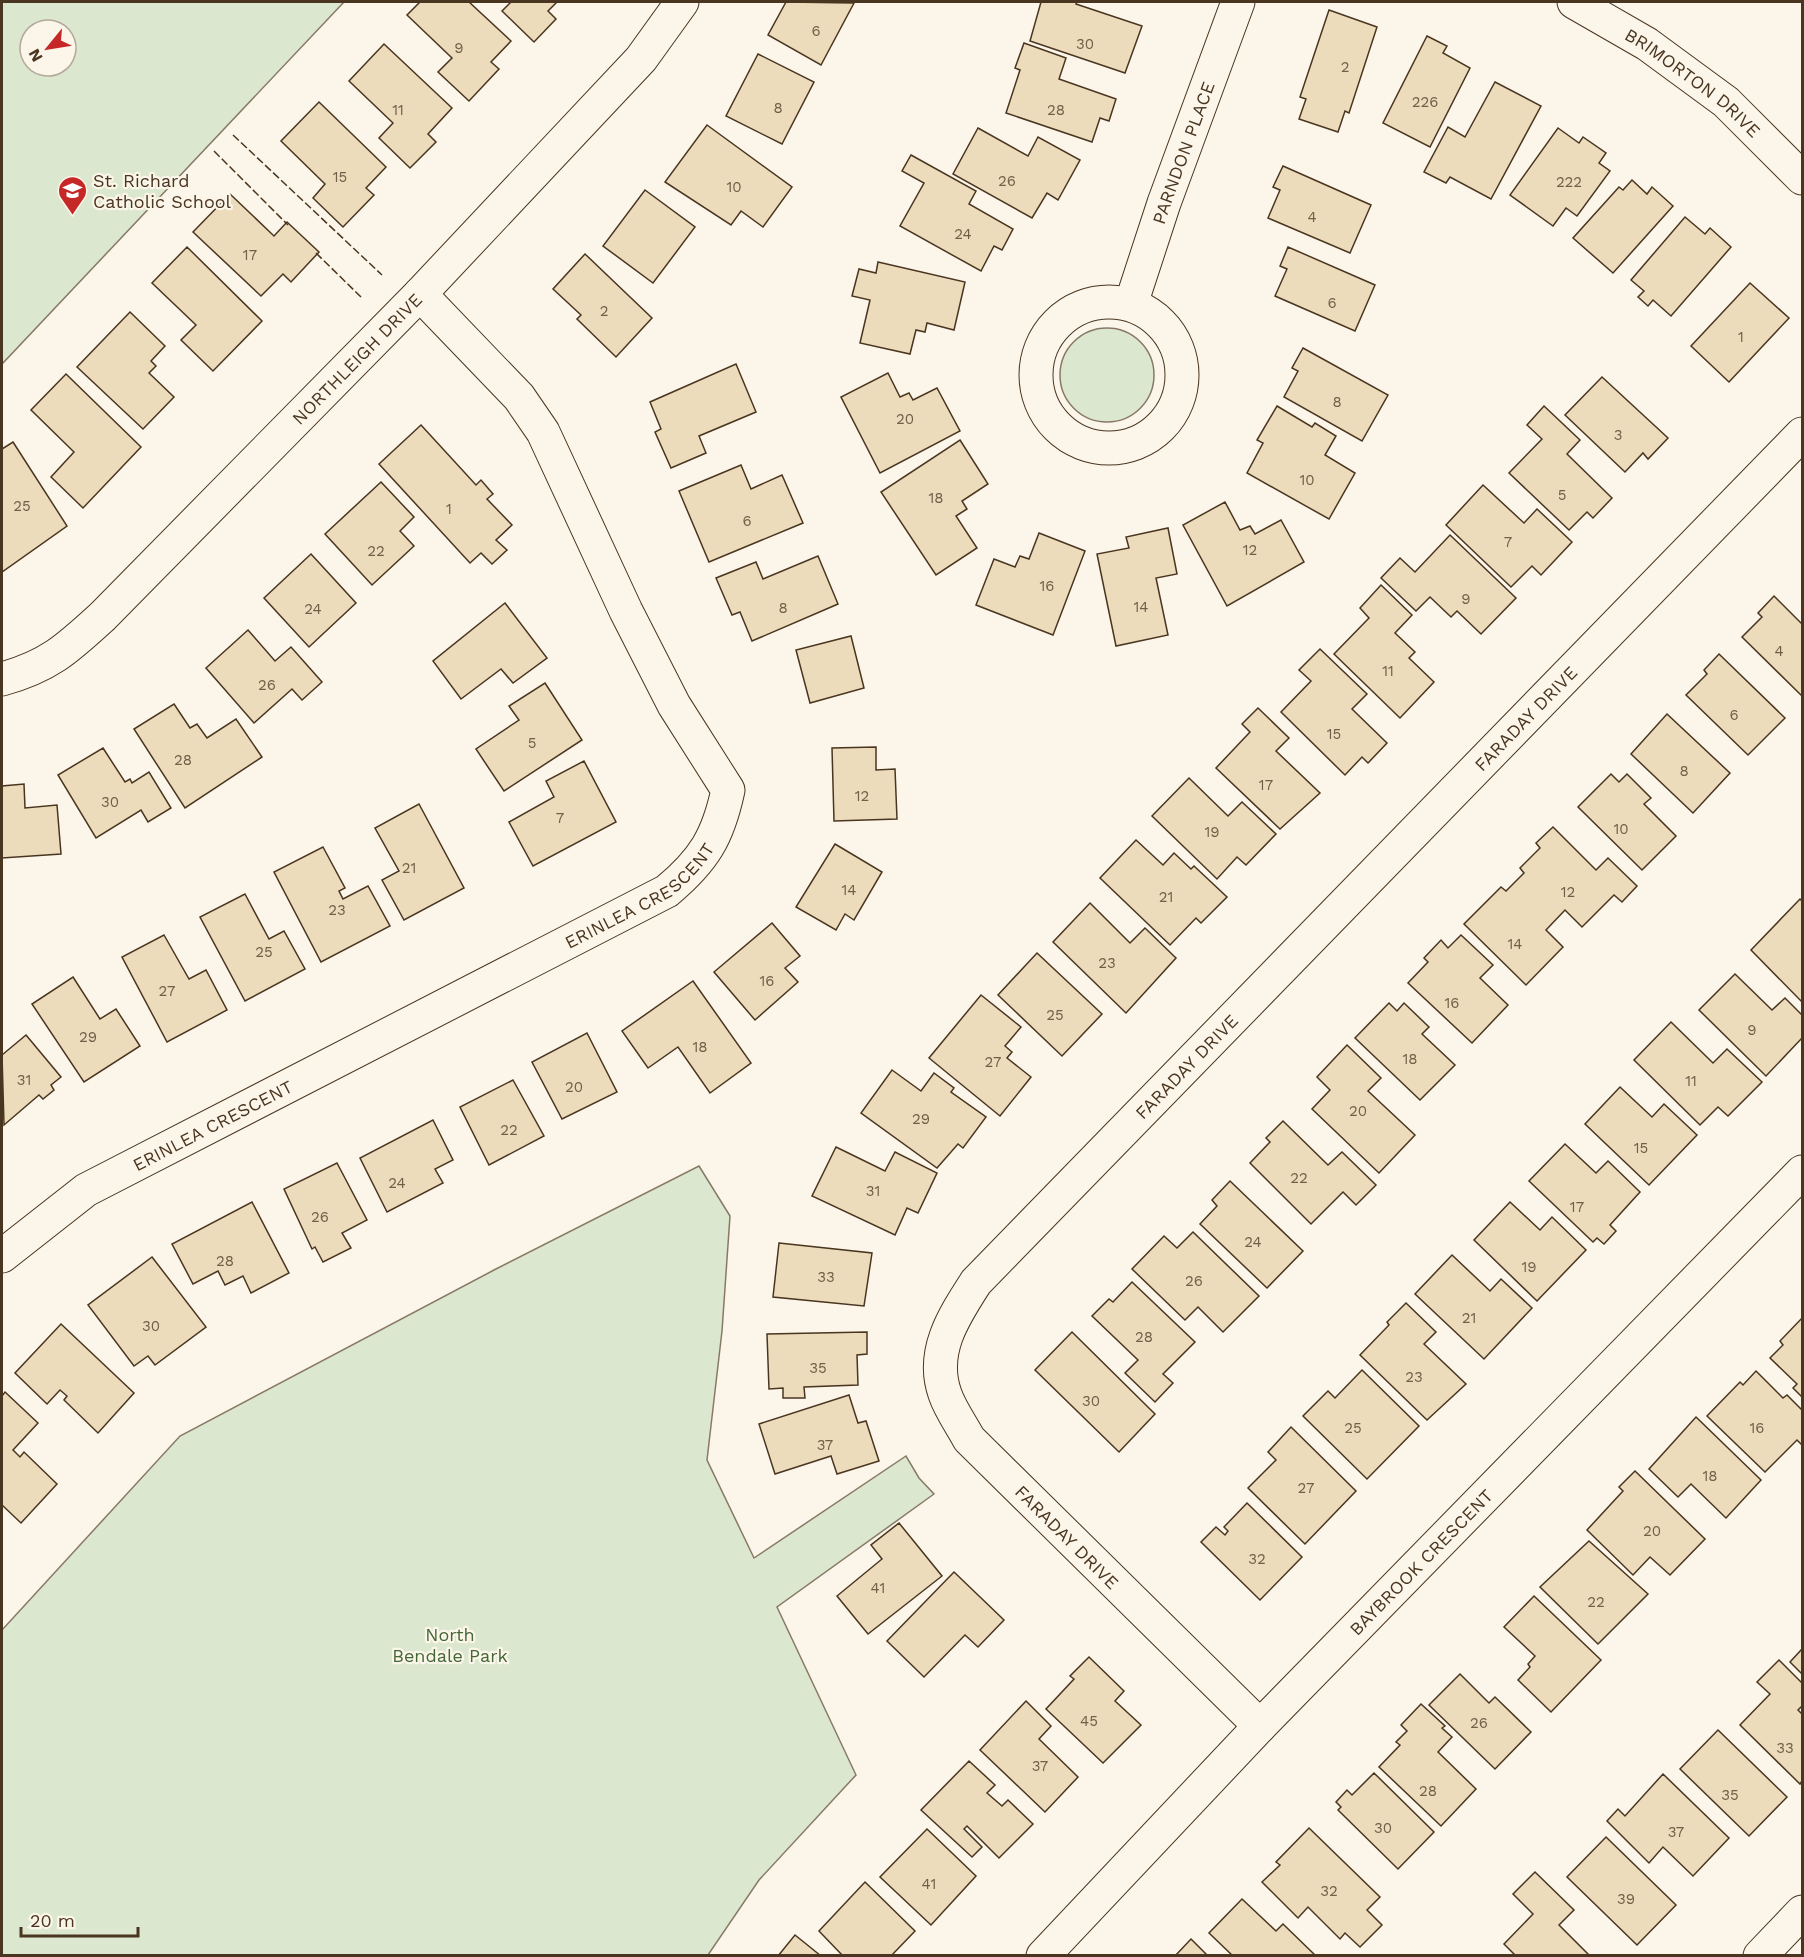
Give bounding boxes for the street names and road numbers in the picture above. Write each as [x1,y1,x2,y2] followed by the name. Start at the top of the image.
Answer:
[1622,23,1765,141] street label: BRIMORTON DRIVE
[1147,79,1218,227] street label: PARNDON PLACE
[287,288,426,428] street label: NORTHLEIGH DRIVE
[1470,661,1581,775] street label: FARADAY DRIVE
[561,839,718,952] street label: ERINLEA CRESCENT
[1131,1009,1242,1123] street label: FARADAY DRIVE
[129,1075,296,1175] street label: ERINLEA CRESCENT
[1011,1481,1123,1593] street label: FARADAY DRIVE
[1345,1484,1497,1639] street label: BAYBROOK CRESCENT

